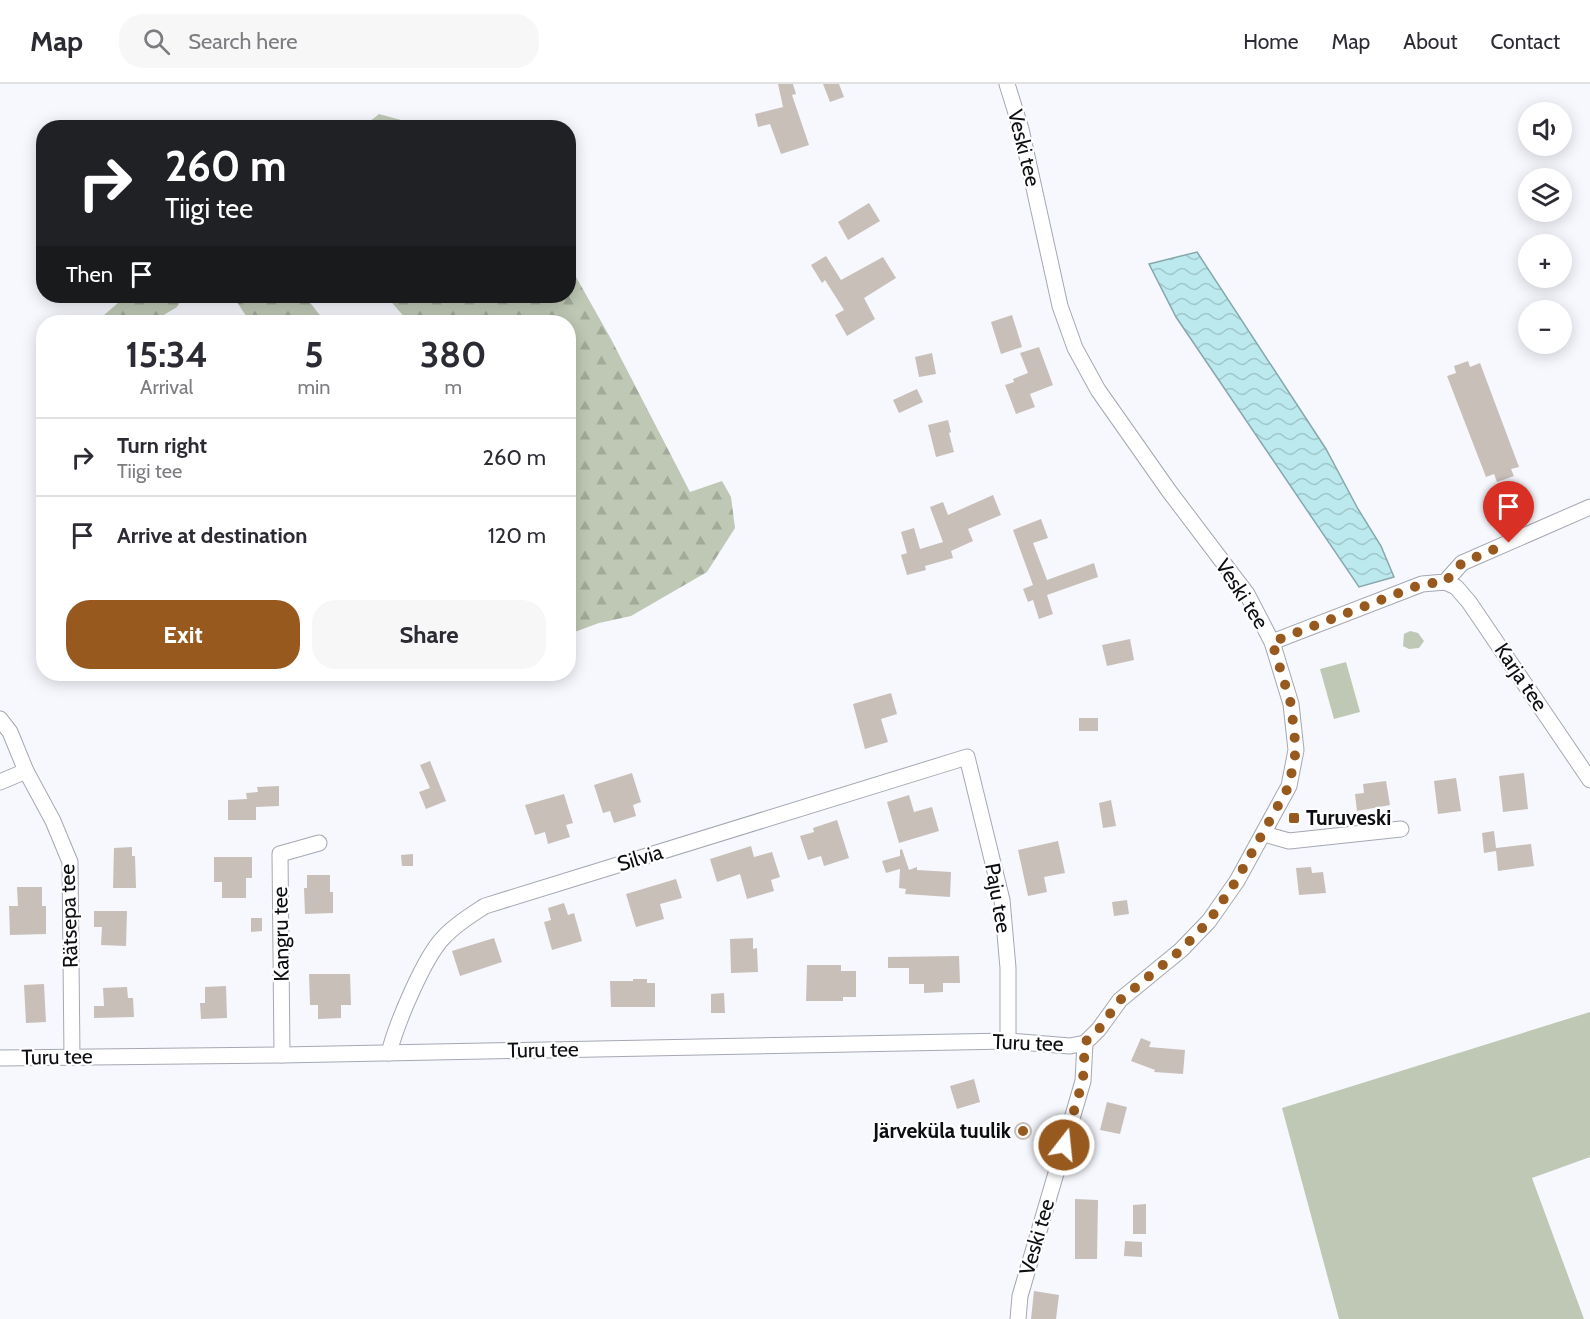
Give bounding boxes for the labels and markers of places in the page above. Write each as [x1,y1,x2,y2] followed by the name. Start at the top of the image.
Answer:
[1483,481,1534,543] pin
[1306,805,1391,830] place label: Turuveski
[1287,811,1301,825] marker: Turuveski
[872,1118,1012,1143] place label: Järveküla tuulik
[1016,1124,1030,1138] marker: Järveküla tuulik

